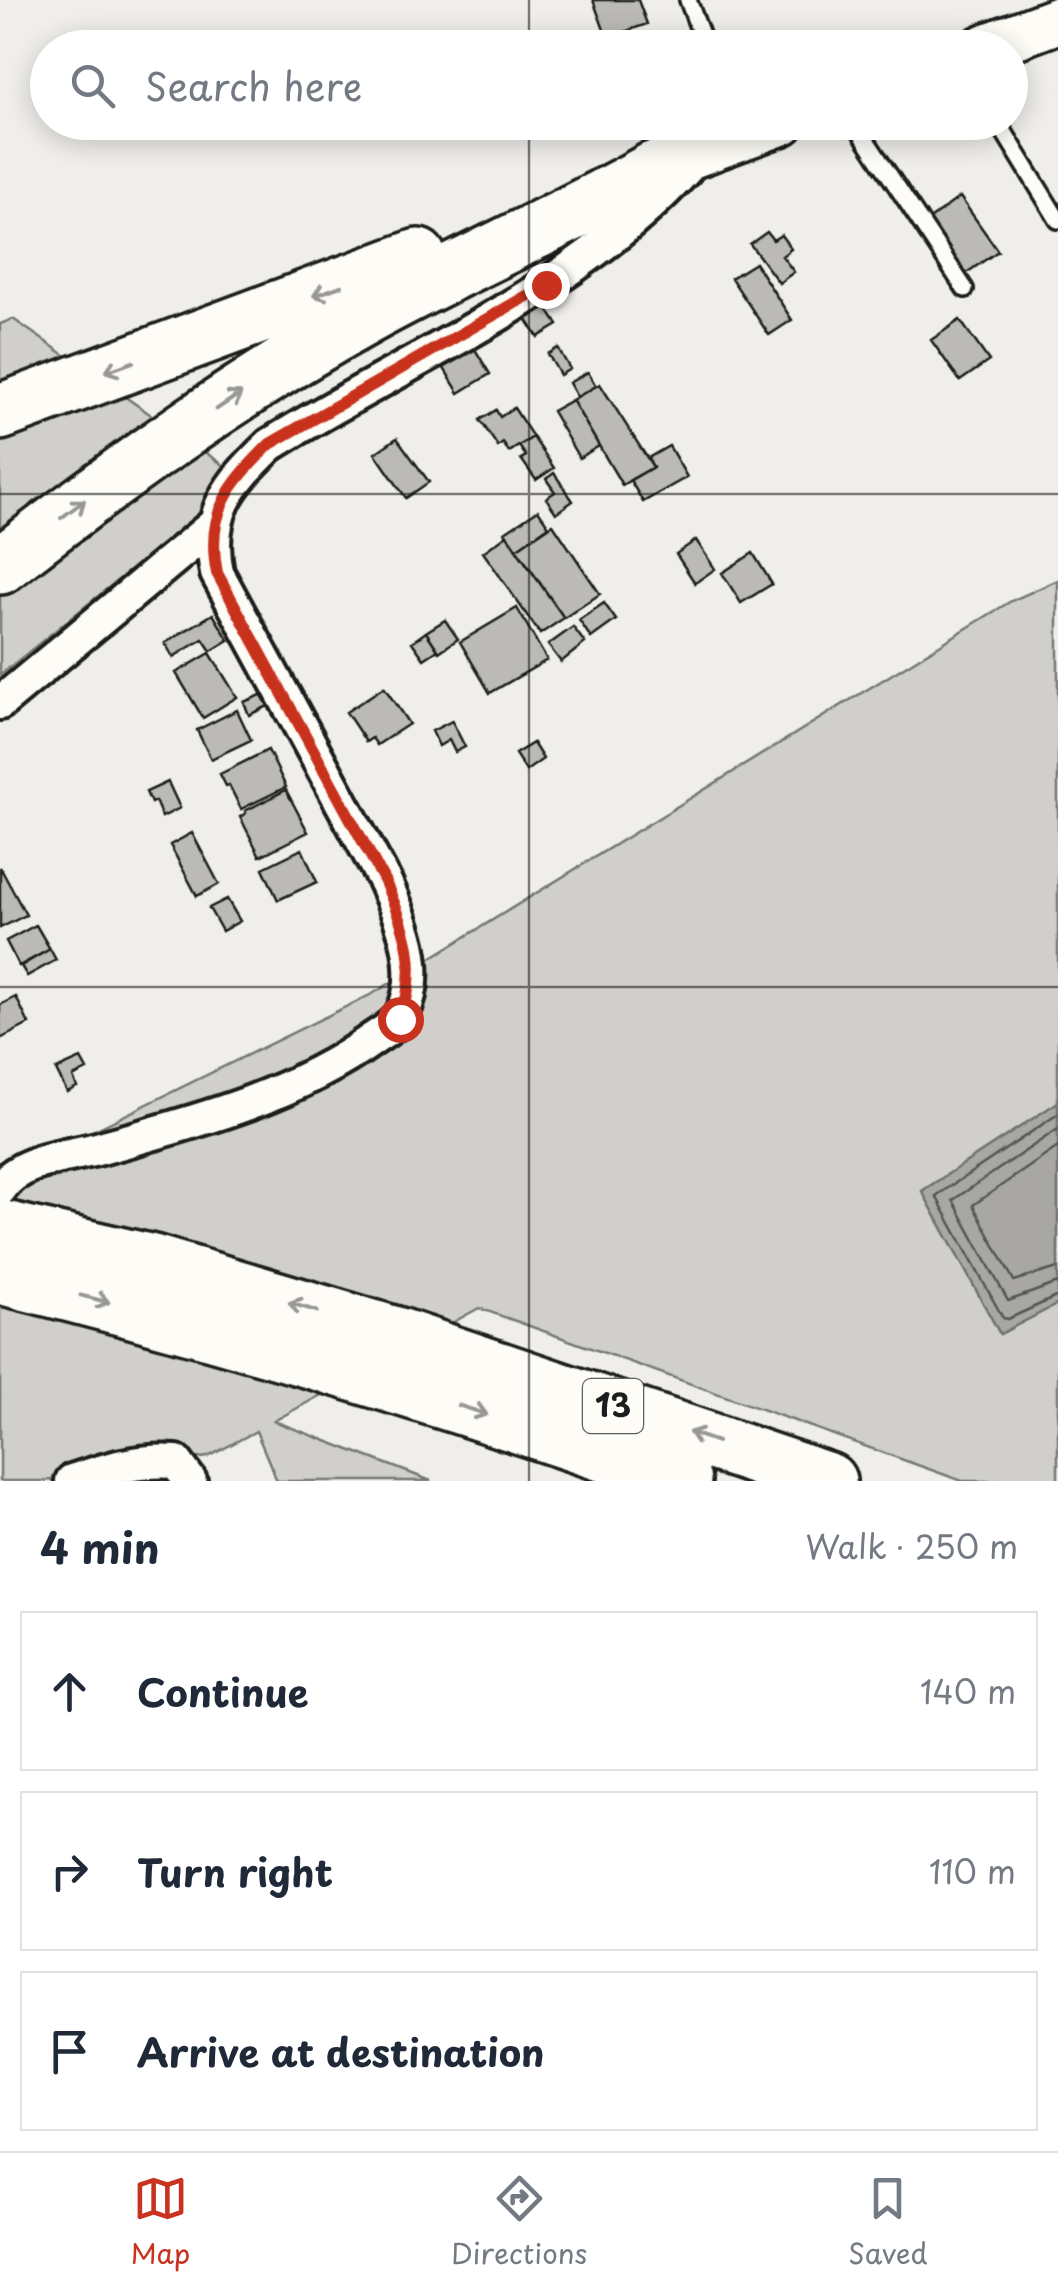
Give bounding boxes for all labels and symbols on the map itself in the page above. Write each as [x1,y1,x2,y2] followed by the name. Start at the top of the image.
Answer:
[524,263,570,309] route end
[312,283,343,301] one-way arrow
[104,360,135,378] one-way arrow
[214,390,243,411] one-way arrow
[59,499,86,520] one-way arrow
[378,997,424,1043] route start
[78,1291,110,1309] one-way arrow
[288,1297,319,1315] one-way arrow
[583,1379,643,1433] road number: 13
[456,1402,488,1420] one-way arrow
[688,1427,719,1445] one-way arrow

